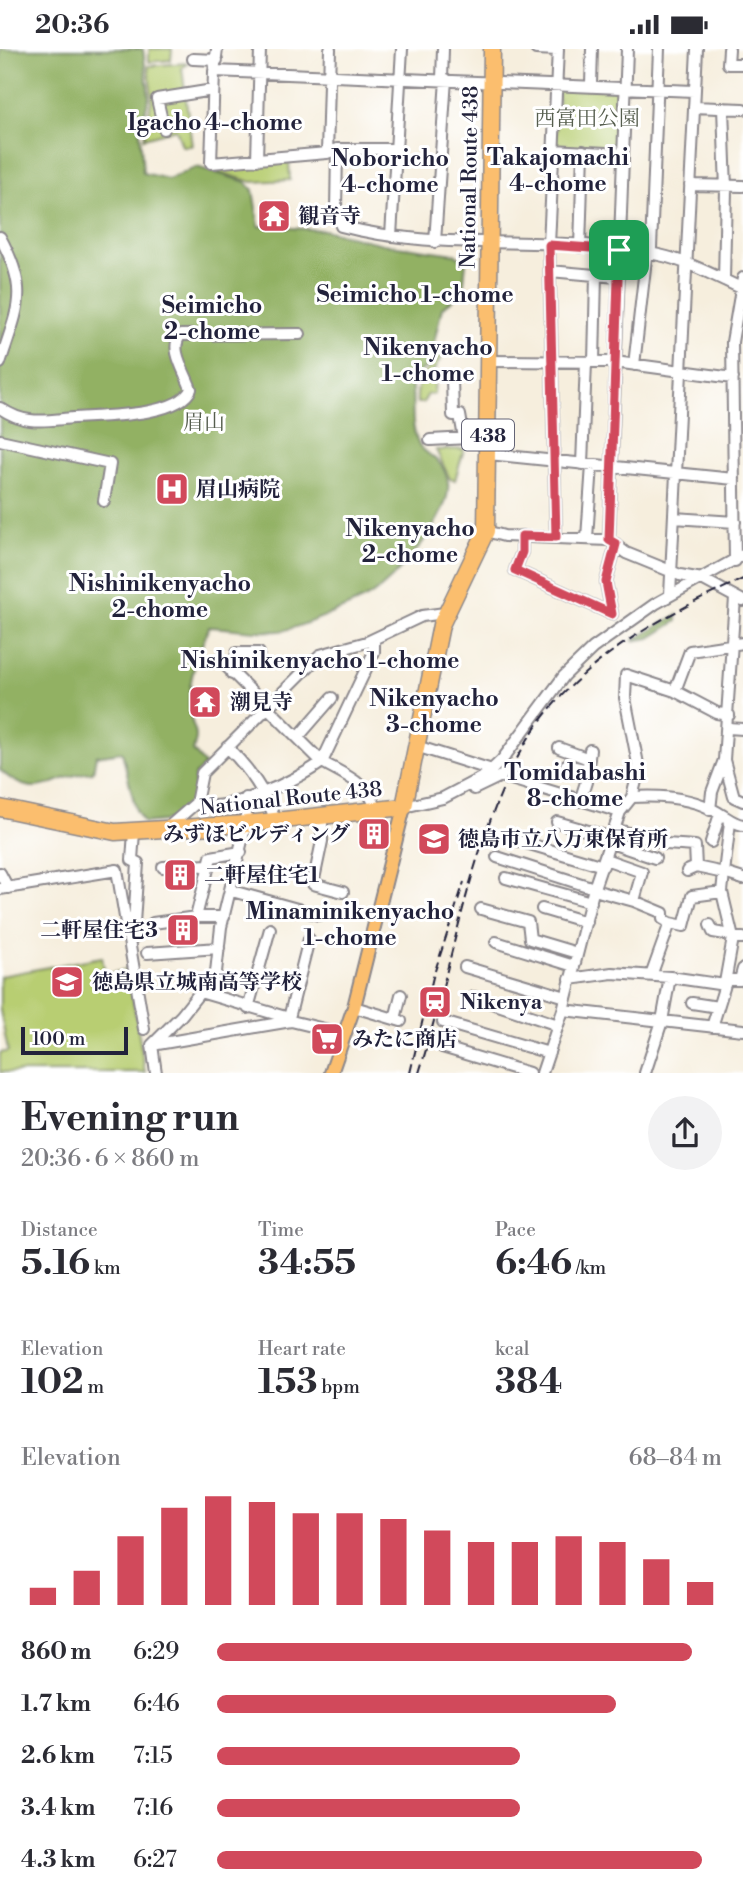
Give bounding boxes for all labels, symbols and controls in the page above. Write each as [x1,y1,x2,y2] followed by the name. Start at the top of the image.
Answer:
[35,9,109,41] text: 20:36
[455,85,485,269] street label: National Route 438
[535,106,640,132] park label: 西富田公園
[127,109,303,137] district label: Igacho 4-chome
[487,144,629,198] district label: Takajomachi 4-chome
[331,145,449,199] district label: Noboricho 4-chome
[255,197,293,235] temple icon: 観音寺
[298,204,361,230] place label: 観音寺
[589,220,649,280] pin
[600,231,638,269] icon: arrive
[316,281,514,309] district label: Seimicho 1-chome
[162,292,262,346] district label: Seimicho 2-chome
[363,334,493,388] district label: Nikenyacho 1-chome
[183,410,225,436] park label: 眉山
[462,419,514,451] road number: 438
[153,470,191,508] hospital icon: 眉山病院
[196,477,280,503] place label: 眉山病院
[345,515,475,569] district label: Nikenyacho 2-chome
[69,570,251,624] district label: Nishinikenyacho 2-chome
[181,647,459,675] district label: Nishinikenyacho 1-chome
[186,683,224,721] temple icon: 潮見寺
[369,685,499,739] district label: Nikenyacho 3-chome
[230,690,293,716] place label: 潮見寺
[504,759,646,813] district label: Tomidabashi 8-chome
[199,776,383,821] street label: National Route 438
[355,815,393,853] building icon: みずほビルディング
[415,820,453,858] school or university icon: 徳島市立八万東保育所
[163,822,350,848] place label: みずほビルディング
[458,827,668,853] place label: 徳島市立八万東保育所
[161,856,199,894] building icon: 二軒屋住宅1
[204,863,319,889] place label: 二軒屋住宅1
[246,898,454,952] district label: Minaminikenyacho 1-chome
[164,911,202,949] building icon: 二軒屋住宅3
[40,918,158,944] place label: 二軒屋住宅3
[48,963,86,1001] school or university icon: 徳島県立城南高等学校
[92,970,302,996] place label: 徳島県立城南高等学校
[416,983,454,1021] station icon: Nikenya
[460,990,543,1016] place label: Nikenya
[308,1020,346,1058] supermarket icon: みたに商店
[21,1023,128,1055] scale bar
[32,1027,85,1051] text: 100 m
[352,1027,457,1053] place label: みたに商店
[21,1095,239,1142] text: Evening run
[648,1096,722,1170] button: share
[21,1145,199,1173] text: 20:36 · 6 × 860 m
[21,1218,98,1242] text: Distance
[258,1218,304,1242] text: Time
[495,1218,536,1242] text: Pace
[21,1242,90,1285] text: 5.16
[258,1242,356,1285] text: 34:55
[495,1242,572,1285] text: 6:46
[90,1256,121,1280] text: km
[572,1256,606,1280] text: /km
[21,1337,103,1361] text: Elevation
[258,1337,346,1361] text: Heart rate
[495,1337,529,1361] text: kcal
[21,1361,84,1404] text: 102
[258,1361,318,1404] text: 153
[495,1361,562,1404] text: 384
[84,1375,104,1399] text: m
[318,1375,360,1399] text: bpm
[21,1444,121,1472] text: Elevation
[629,1444,722,1472] text: 68–84 m
[21,1638,91,1666] text: 860 m
[133,1638,179,1666] text: 6:29
[21,1690,91,1718] text: 1.7 km
[133,1690,180,1718] text: 6:46
[21,1742,95,1770] text: 2.6 km
[133,1742,173,1770] text: 7:15
[21,1794,95,1822] text: 3.4 km
[133,1794,173,1822] text: 7:16
[21,1846,95,1874] text: 4.3 km
[133,1846,177,1874] text: 6:27

